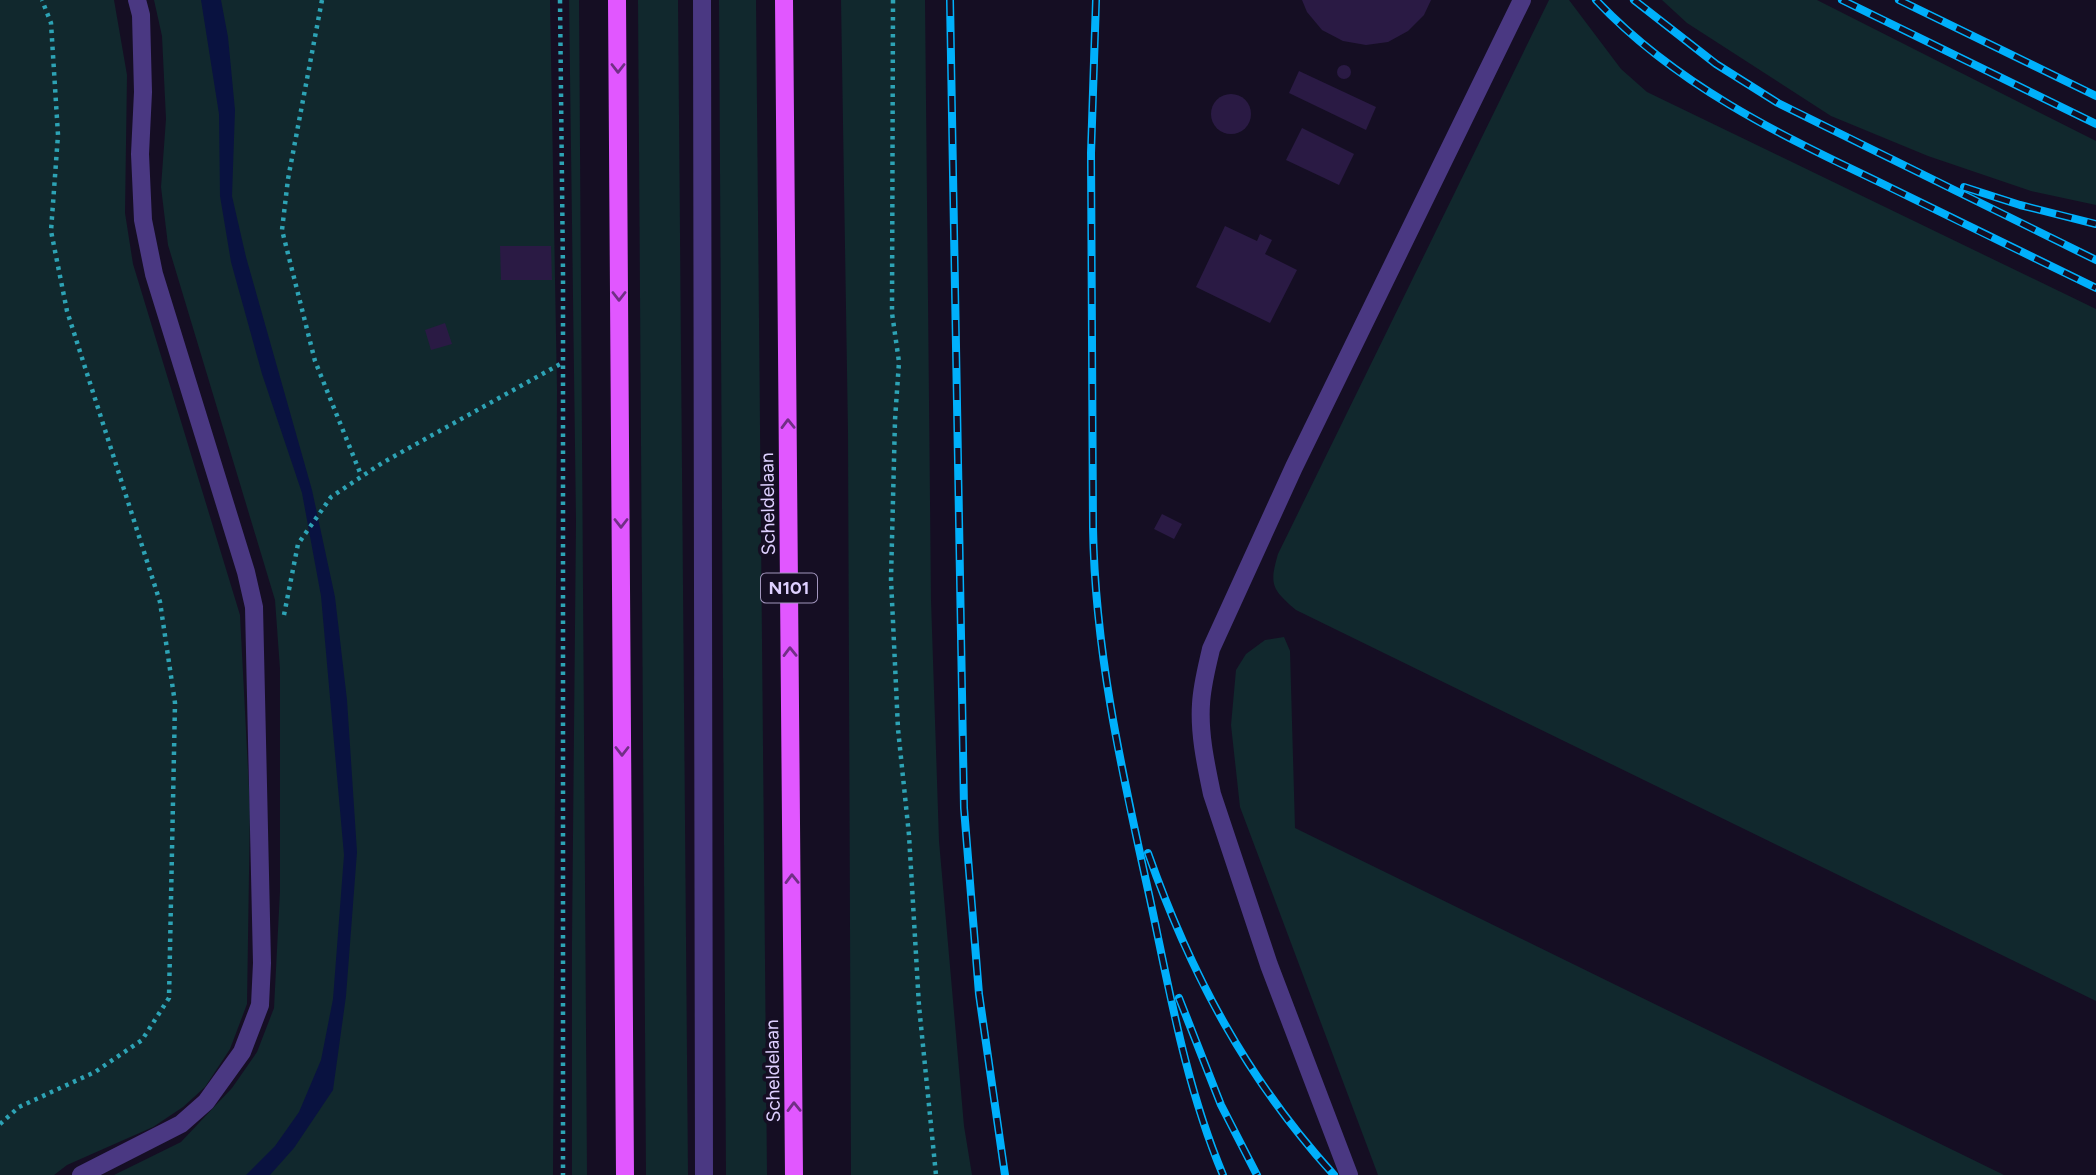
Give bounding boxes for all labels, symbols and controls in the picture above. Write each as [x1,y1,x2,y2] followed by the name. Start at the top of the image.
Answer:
[610,63,626,74] one-way arrow
[611,291,627,301] one-way arrow
[780,419,795,430] one-way arrow
[755,452,780,556] street label: Scheldelaan
[613,518,629,529] one-way arrow
[761,574,817,602] road number: N101
[782,646,797,657] one-way arrow
[614,746,630,756] one-way arrow
[784,874,799,885] one-way arrow
[760,1019,785,1123] street label: Scheldelaan
[786,1101,801,1112] one-way arrow

